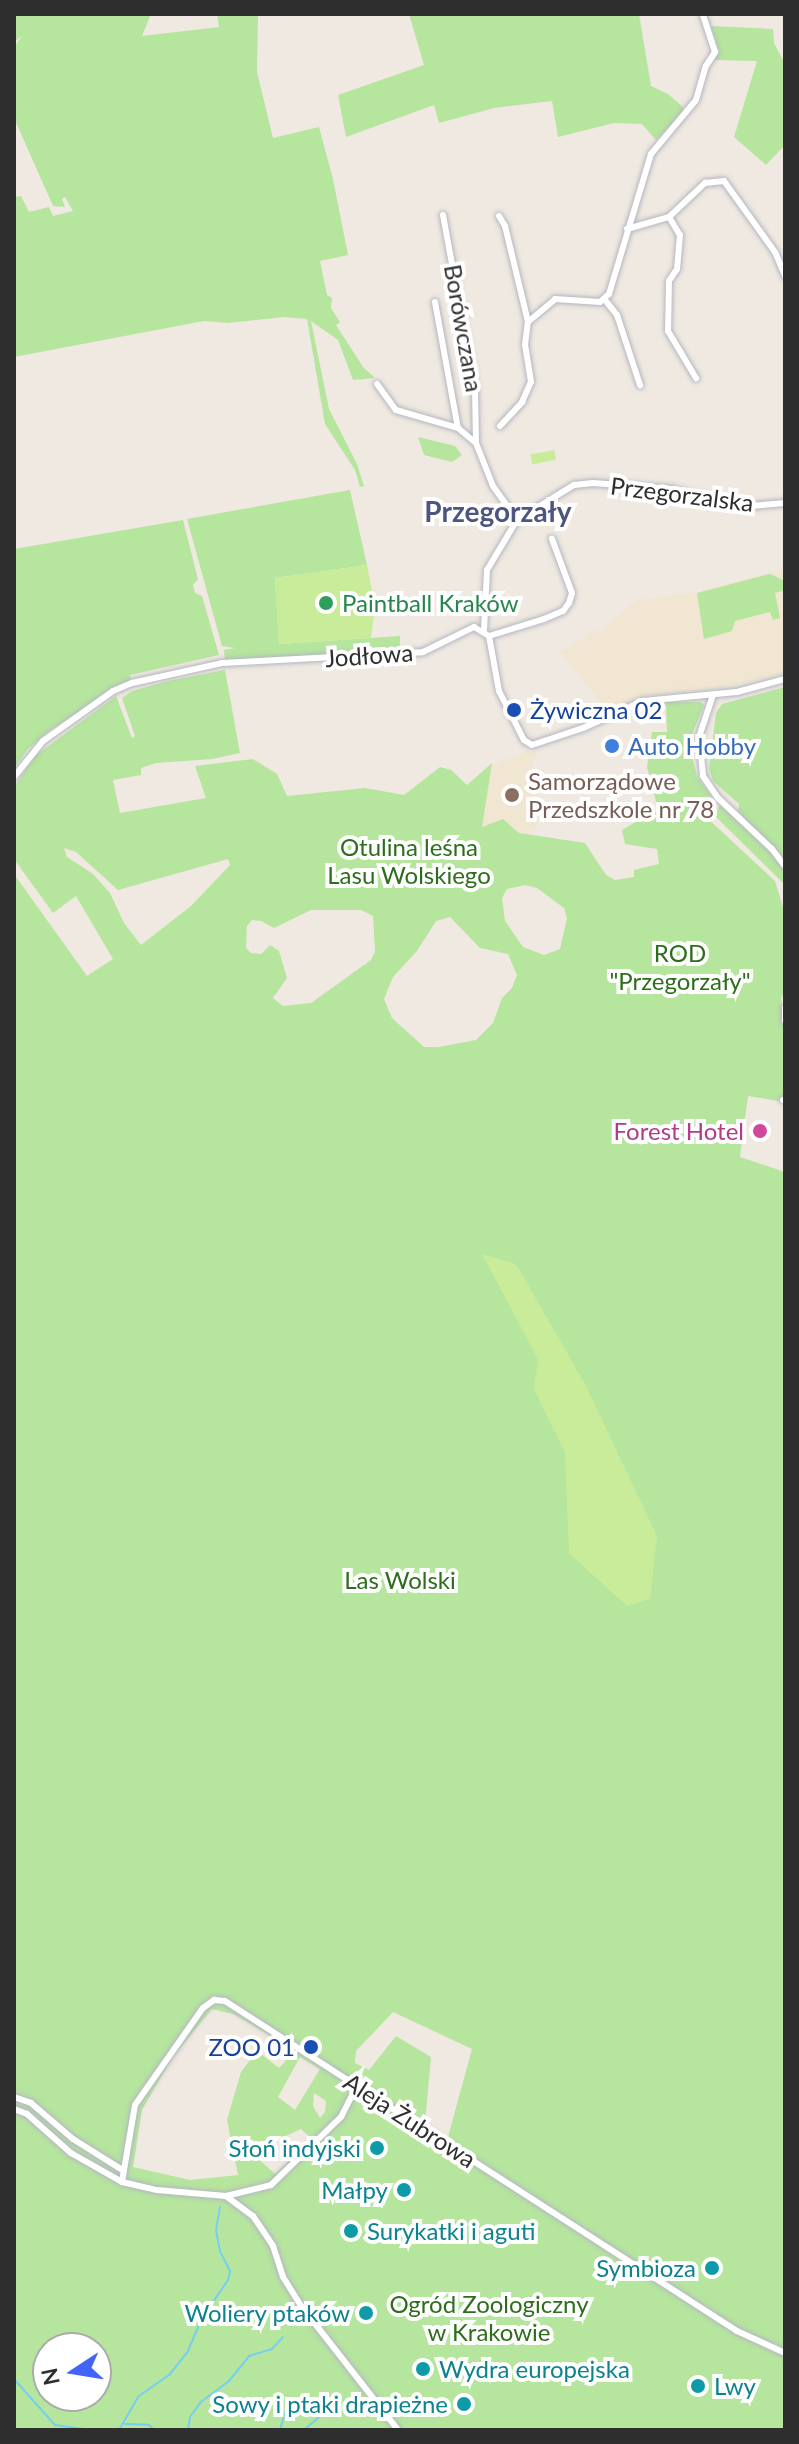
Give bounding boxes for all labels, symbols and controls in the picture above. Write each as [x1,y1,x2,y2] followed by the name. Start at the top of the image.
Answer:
[439,262,489,394] street label: Borówczana
[609,471,755,517] street label: Przegorzalska
[424,494,572,528] district label: Przegorzały
[342,589,519,617] place label: Paintball Kraków
[317,594,335,612] marker: Paintball Kraków
[324,638,414,672] street label: Jodłowa
[530,696,662,724] place label: Żywiczna 02
[505,701,523,719] marker: Żywiczna 02
[628,732,756,760] place label: Auto Hobby
[603,737,621,755] marker: Auto Hobby
[528,767,715,823] place label: Samorządowe Przedszkole nr 78
[503,786,521,804] marker: Samorządowe Przedszkole nr 78
[327,833,491,889] park label: Otulina leśna Lasu Wolskiego
[609,939,751,995] park label: ROD "Przegorzały"
[614,1117,744,1145] place label: Forest Hotel
[751,1122,769,1140] marker: Forest Hotel
[344,1566,456,1594] park label: Las Wolski
[209,2033,295,2061] place label: ZOO 01
[302,2038,320,2056] marker: ZOO 01
[339,2067,481,2173] street label: Aleja Żubrowa
[229,2134,361,2162] place label: Słoń indyjski
[368,2139,386,2157] marker: Słoń indyjski
[321,2176,388,2204] place label: Małpy
[395,2181,413,2199] marker: Małpy
[367,2217,535,2245] place label: Surykatki i aguti
[342,2222,360,2240] marker: Surykatki i aguti
[596,2254,696,2282] place label: Symbioza
[703,2259,721,2277] marker: Symbioza
[389,2290,589,2346] park label: Ogród Zoologiczny w Krakowie
[184,2299,350,2327] place label: Woliery ptaków
[357,2304,375,2322] marker: Woliery ptaków
[32,2332,112,2412] north arrow
[439,2355,630,2383] place label: Wydra europejska
[414,2360,432,2378] marker: Wydra europejska
[35,2366,65,2388] text: N
[714,2372,756,2400] place label: Lwy
[689,2377,707,2395] marker: Lwy
[212,2390,448,2418] place label: Sowy i ptaki drapieżne
[455,2395,473,2413] marker: Sowy i ptaki drapieżne

